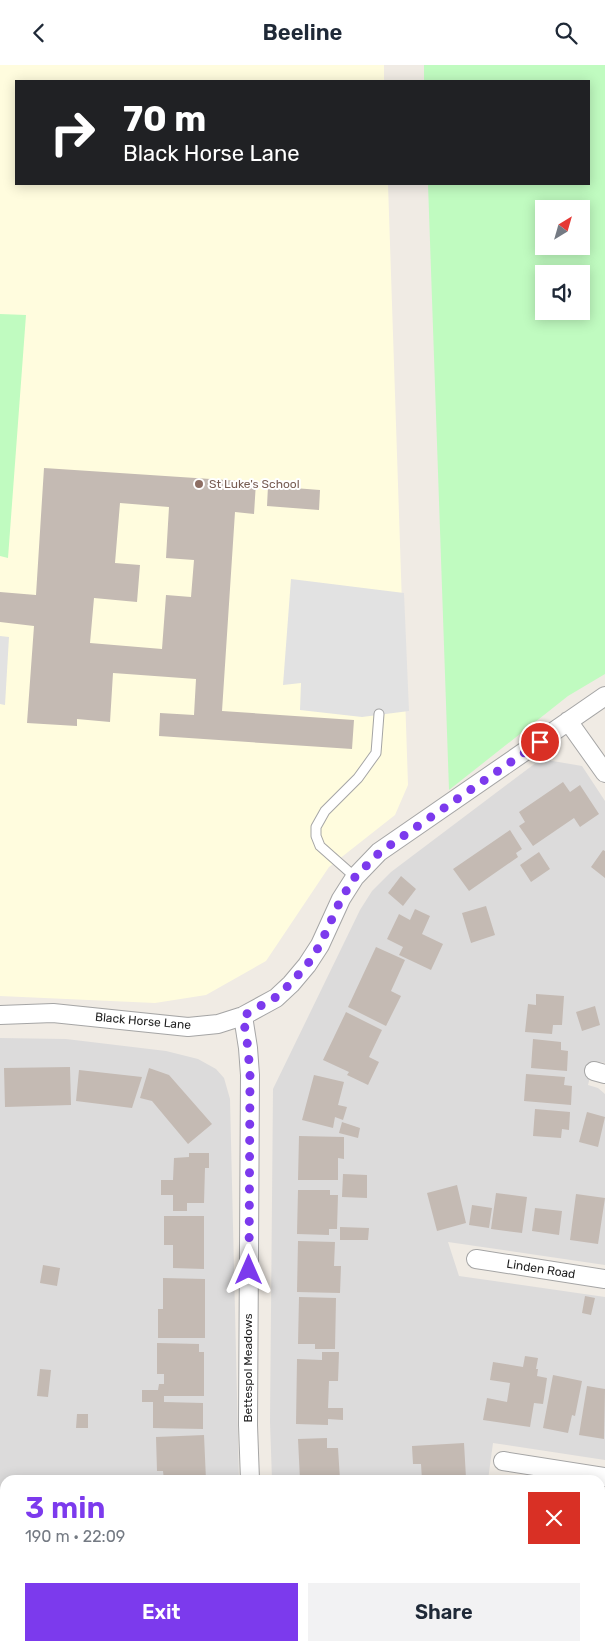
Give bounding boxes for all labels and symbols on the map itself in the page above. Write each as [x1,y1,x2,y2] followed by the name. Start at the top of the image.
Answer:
[535,200,590,255] north arrow
[209,477,300,491] place label: St Luke's School
[193,478,205,490] marker: St Luke's School
[519,721,561,763] pin
[94,1010,192,1032] street label: Black Horse Lane
[222,1243,274,1295] position arrow
[506,1257,576,1281] street label: Linden Road
[241,1313,255,1423] street label: Bettespol Meadows

